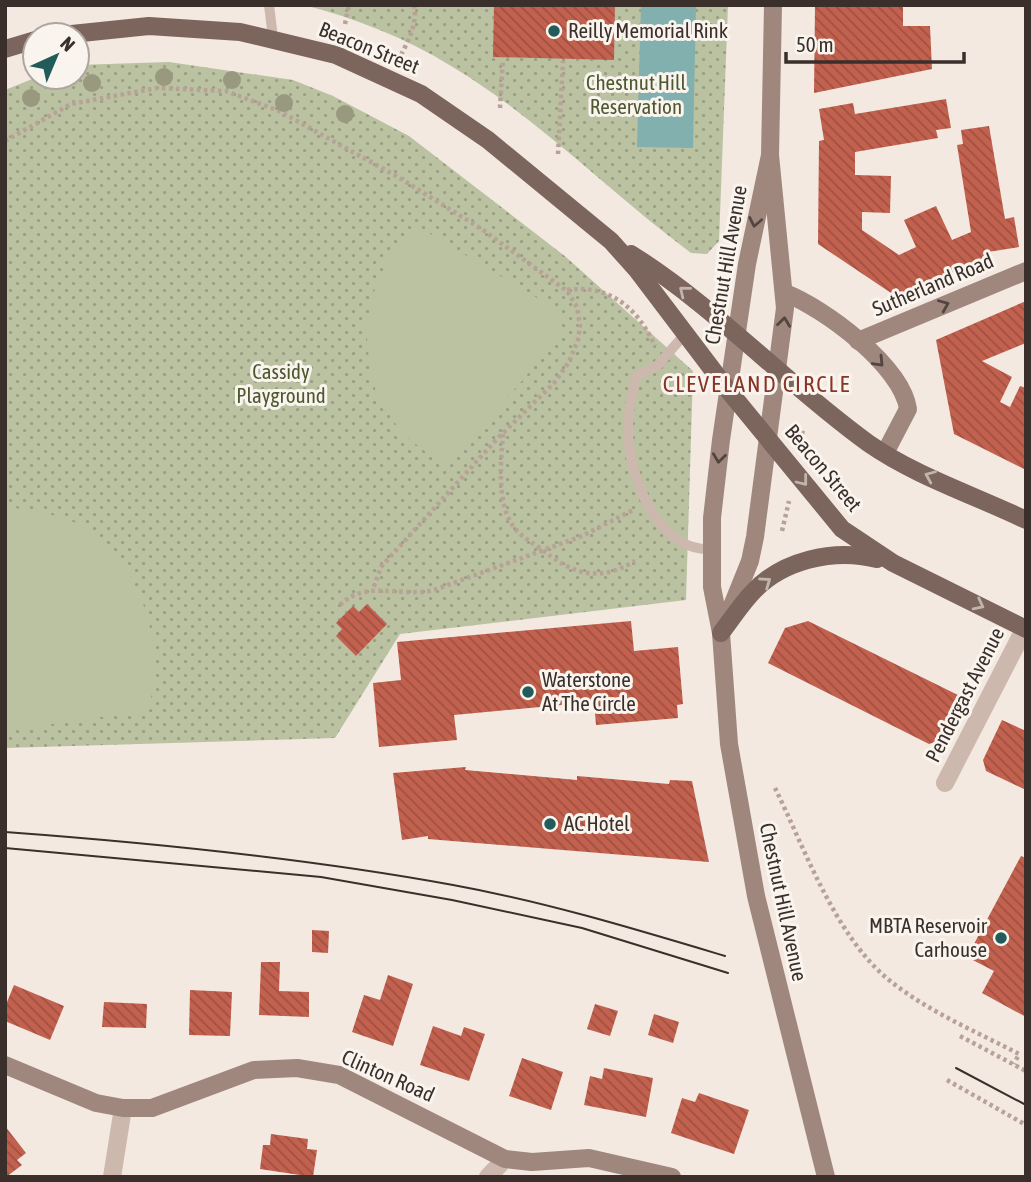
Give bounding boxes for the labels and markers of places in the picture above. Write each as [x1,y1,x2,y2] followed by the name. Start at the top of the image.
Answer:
[568,18,728,42] place label: Reilly Memorial Rink
[546,23,562,39] marker: Reilly Memorial Rink
[542,667,636,715] place label: Waterstone At The Circle
[520,684,536,700] marker: Waterstone At The Circle
[564,811,630,835] place label: AC Hotel
[542,816,558,832] marker: AC Hotel
[869,913,988,961] place label: MBTA Reservoir Carhouse
[993,930,1009,946] marker: MBTA Reservoir Carhouse

